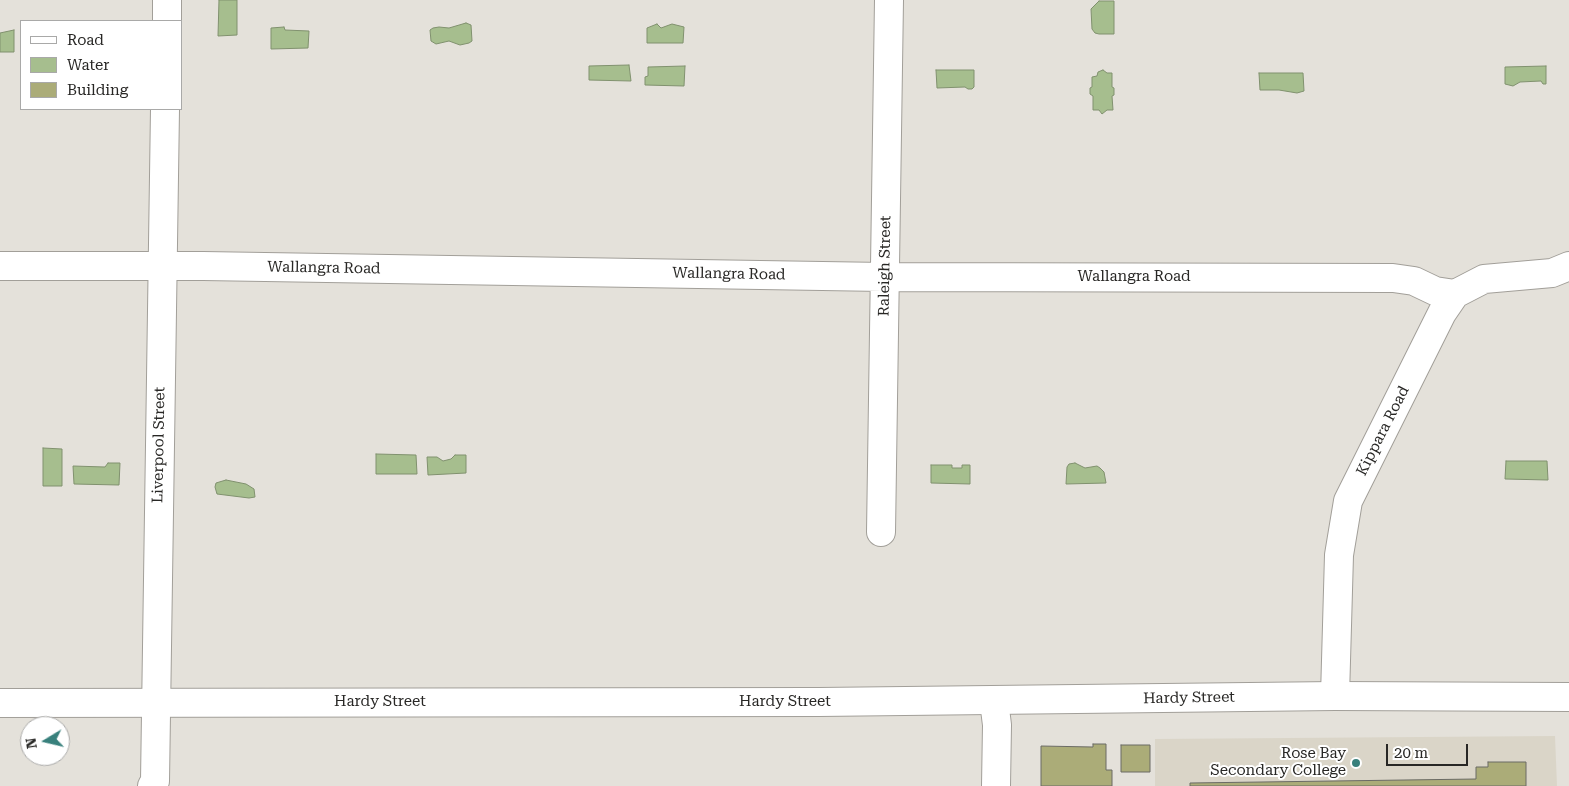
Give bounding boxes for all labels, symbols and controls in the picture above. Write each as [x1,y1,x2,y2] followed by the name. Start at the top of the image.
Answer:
[20,20,182,110] legend
[67,31,104,49] text: Road
[67,56,109,74] text: Water
[67,81,128,99] text: Building
[875,215,895,317] street label: Raleigh Street
[267,258,381,278] street label: Wallangra Road
[672,264,786,284] street label: Wallangra Road
[1077,268,1191,286] street label: Wallangra Road
[1353,383,1413,479] street label: Kippara Road
[149,387,169,503] street label: Liverpool Street
[1143,688,1235,708] street label: Hardy Street
[334,693,426,711] street label: Hardy Street
[739,693,831,711] street label: Hardy Street
[20,716,70,766] north arrow
[1389,734,1472,766] scale bar
[22,737,40,750] text: N
[1394,744,1428,762] text: 20 m
[1210,745,1346,780] place label: Rose Bay Secondary College
[1350,757,1362,769] marker: Rose Bay Secondary College

